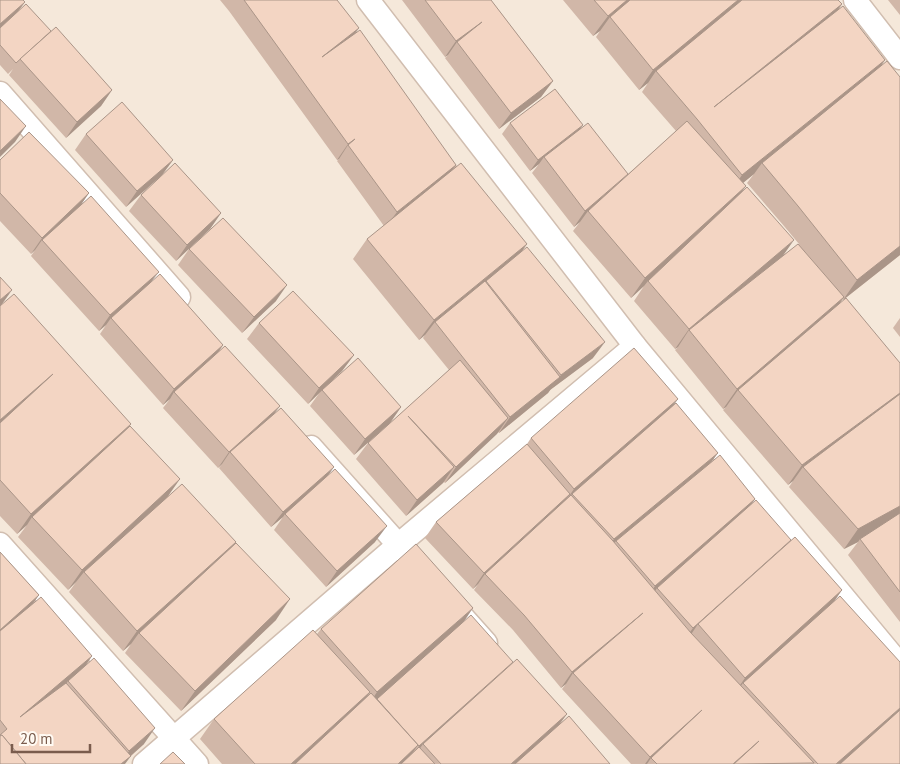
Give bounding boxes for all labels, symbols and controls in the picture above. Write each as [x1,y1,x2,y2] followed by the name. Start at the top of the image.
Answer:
[12,722,90,754] scale bar
[20,729,53,748] text: 20 m

